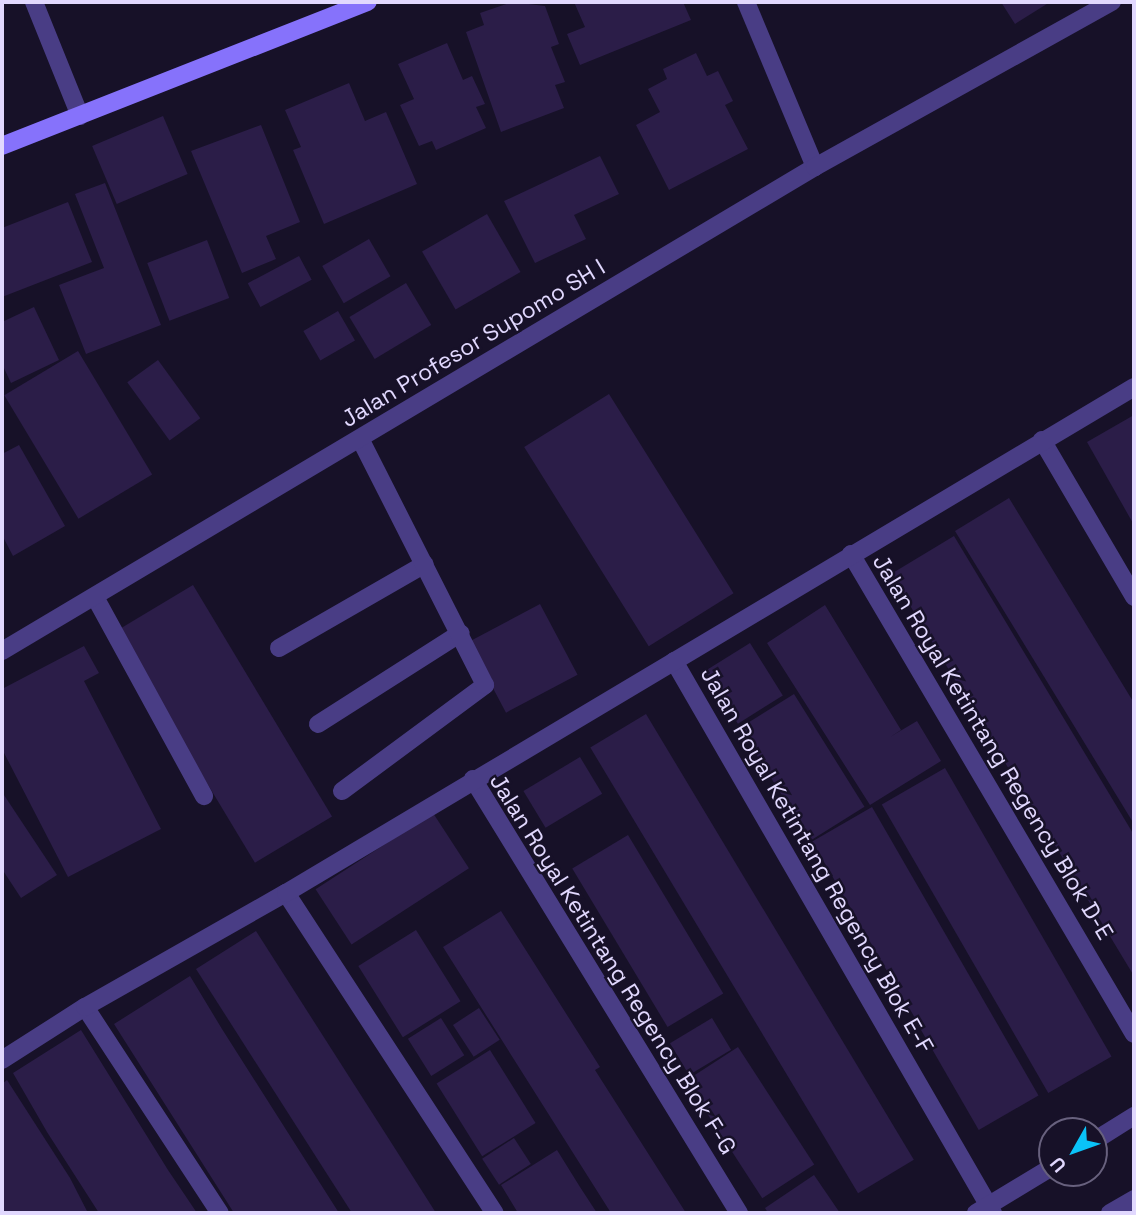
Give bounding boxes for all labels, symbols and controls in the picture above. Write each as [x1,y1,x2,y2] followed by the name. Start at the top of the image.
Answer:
[336,253,610,433] street label: Jalan Profesor Supomo SH I
[867,549,1119,945] street label: Jalan Royal Ketintang Regency Blok D-E
[695,662,939,1058] street label: Jalan Royal Ketintang Regency Blok E-F
[484,769,742,1159] street label: Jalan Royal Ketintang Regency Blok F-G
[1038,1117,1108,1187] north arrow
[1044,1152,1072,1177] text: U

